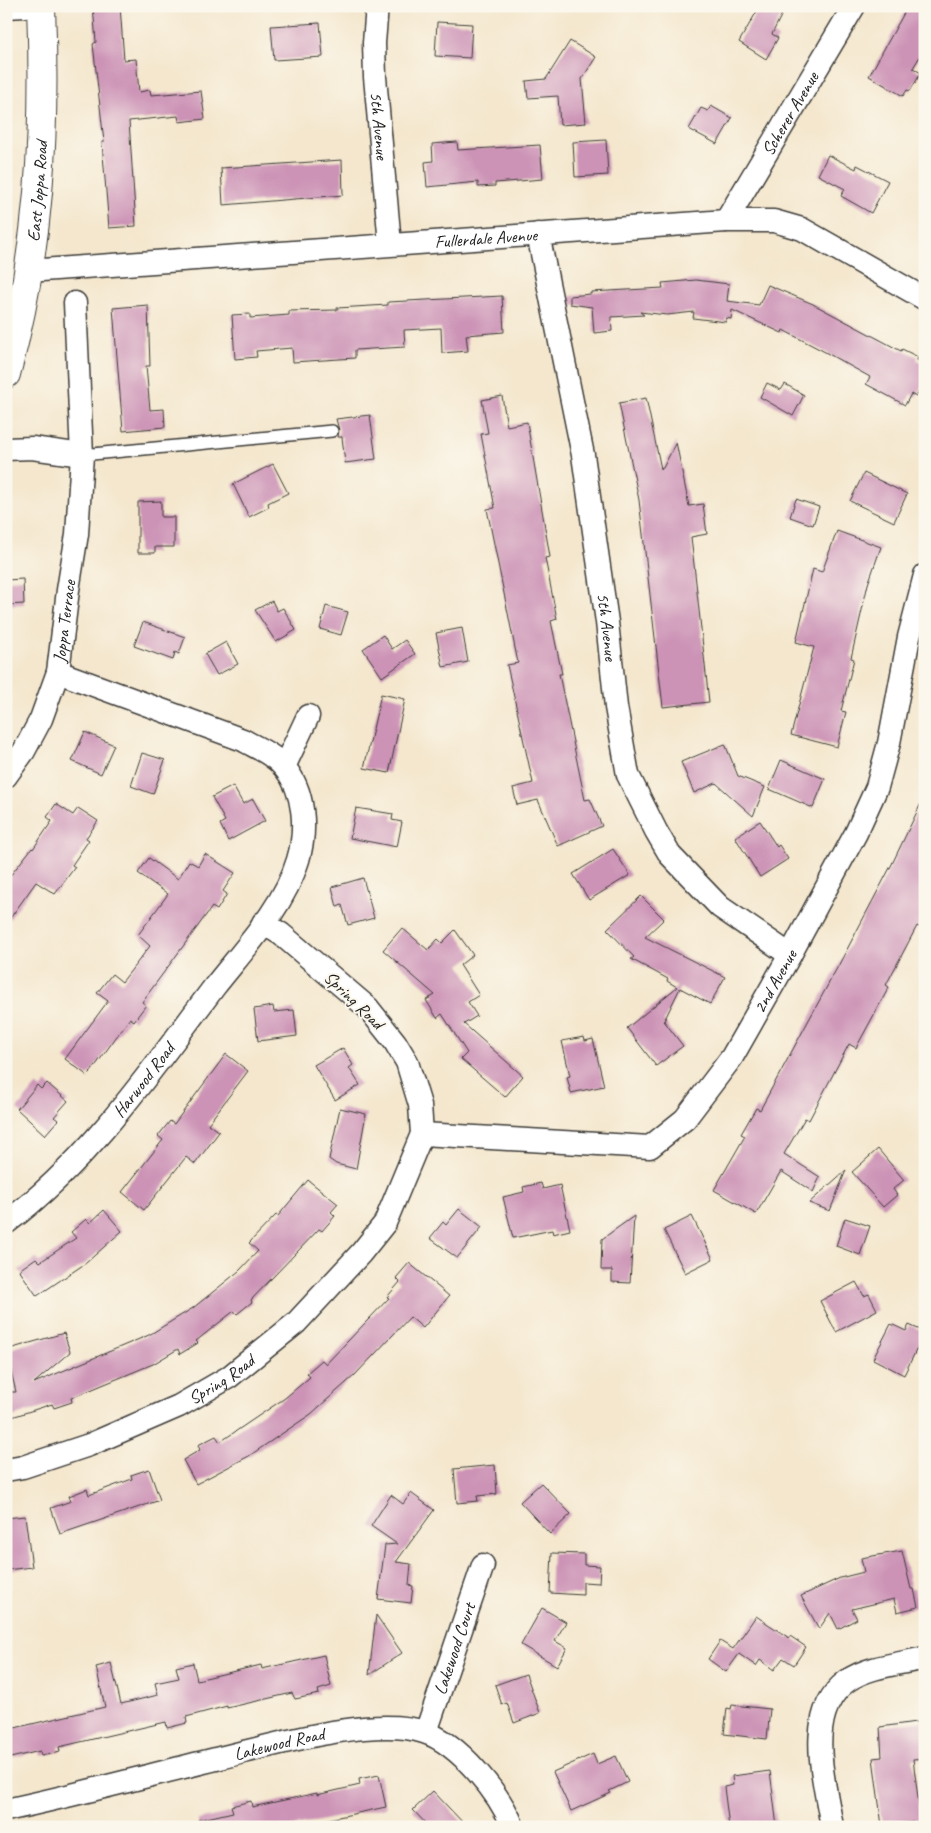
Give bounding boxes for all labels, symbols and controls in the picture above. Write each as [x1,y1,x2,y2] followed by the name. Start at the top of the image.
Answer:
[757,67,824,159] street label: Scherer Avenue
[365,91,393,162] street label: 5th Avenue
[22,137,52,243] street label: East Joppa Road
[434,223,539,253] street label: Fullerdale Avenue
[48,577,81,665] street label: Joppa Terrace
[592,591,622,663] street label: 5th Avenue
[748,945,802,1017] street label: 2nd Avenue
[320,966,391,1036] street label: Spring Road
[108,1036,181,1122] street label: Harwood Road
[185,1348,261,1409] street label: Spring Road
[429,1598,481,1697] street label: Lakewood Court
[232,1722,329,1765] street label: Lakewood Road

